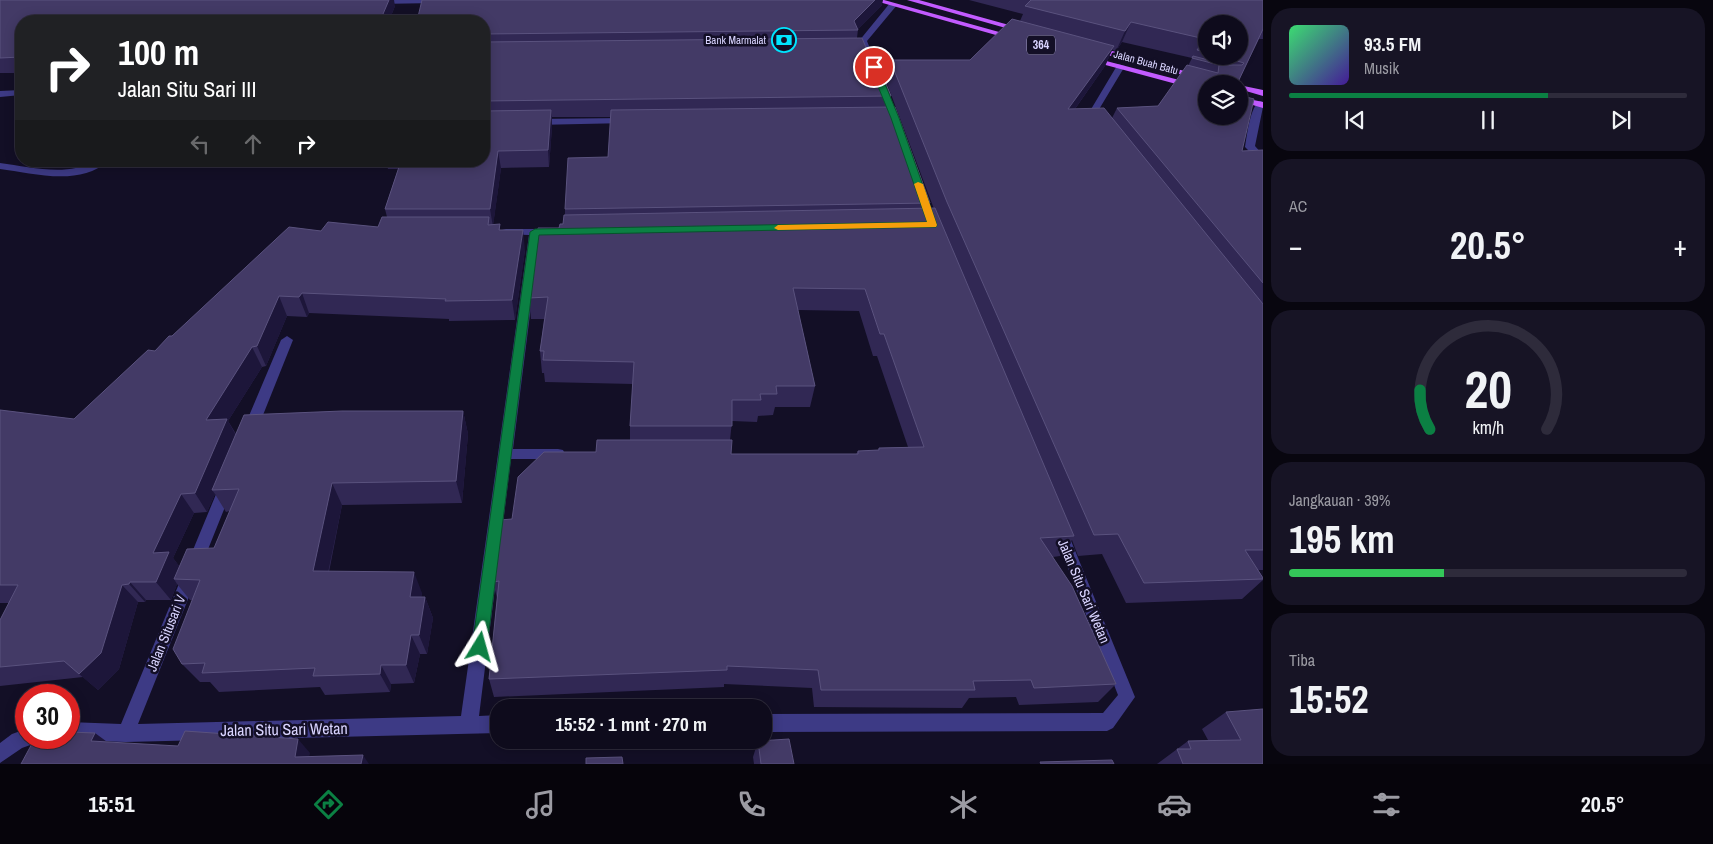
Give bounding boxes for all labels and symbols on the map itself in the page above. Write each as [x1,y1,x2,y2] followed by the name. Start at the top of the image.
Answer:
[771,27,797,53] bank icon: Bank Marmalat
[705,33,766,47] place label: Bank Marmalat
[1027,36,1055,54] road number: 364
[853,46,895,88] pin
[1112,47,1180,77] street label: Jalan Buah Batu
[1054,536,1114,646] street label: Jalan Situ Sari Wetan
[142,592,190,674] street label: Jalan Situsari V
[453,620,505,672] position arrow
[15,684,80,749] speed limit sign: 30
[220,717,348,741] street label: Jalan Situ Sari Wetan

